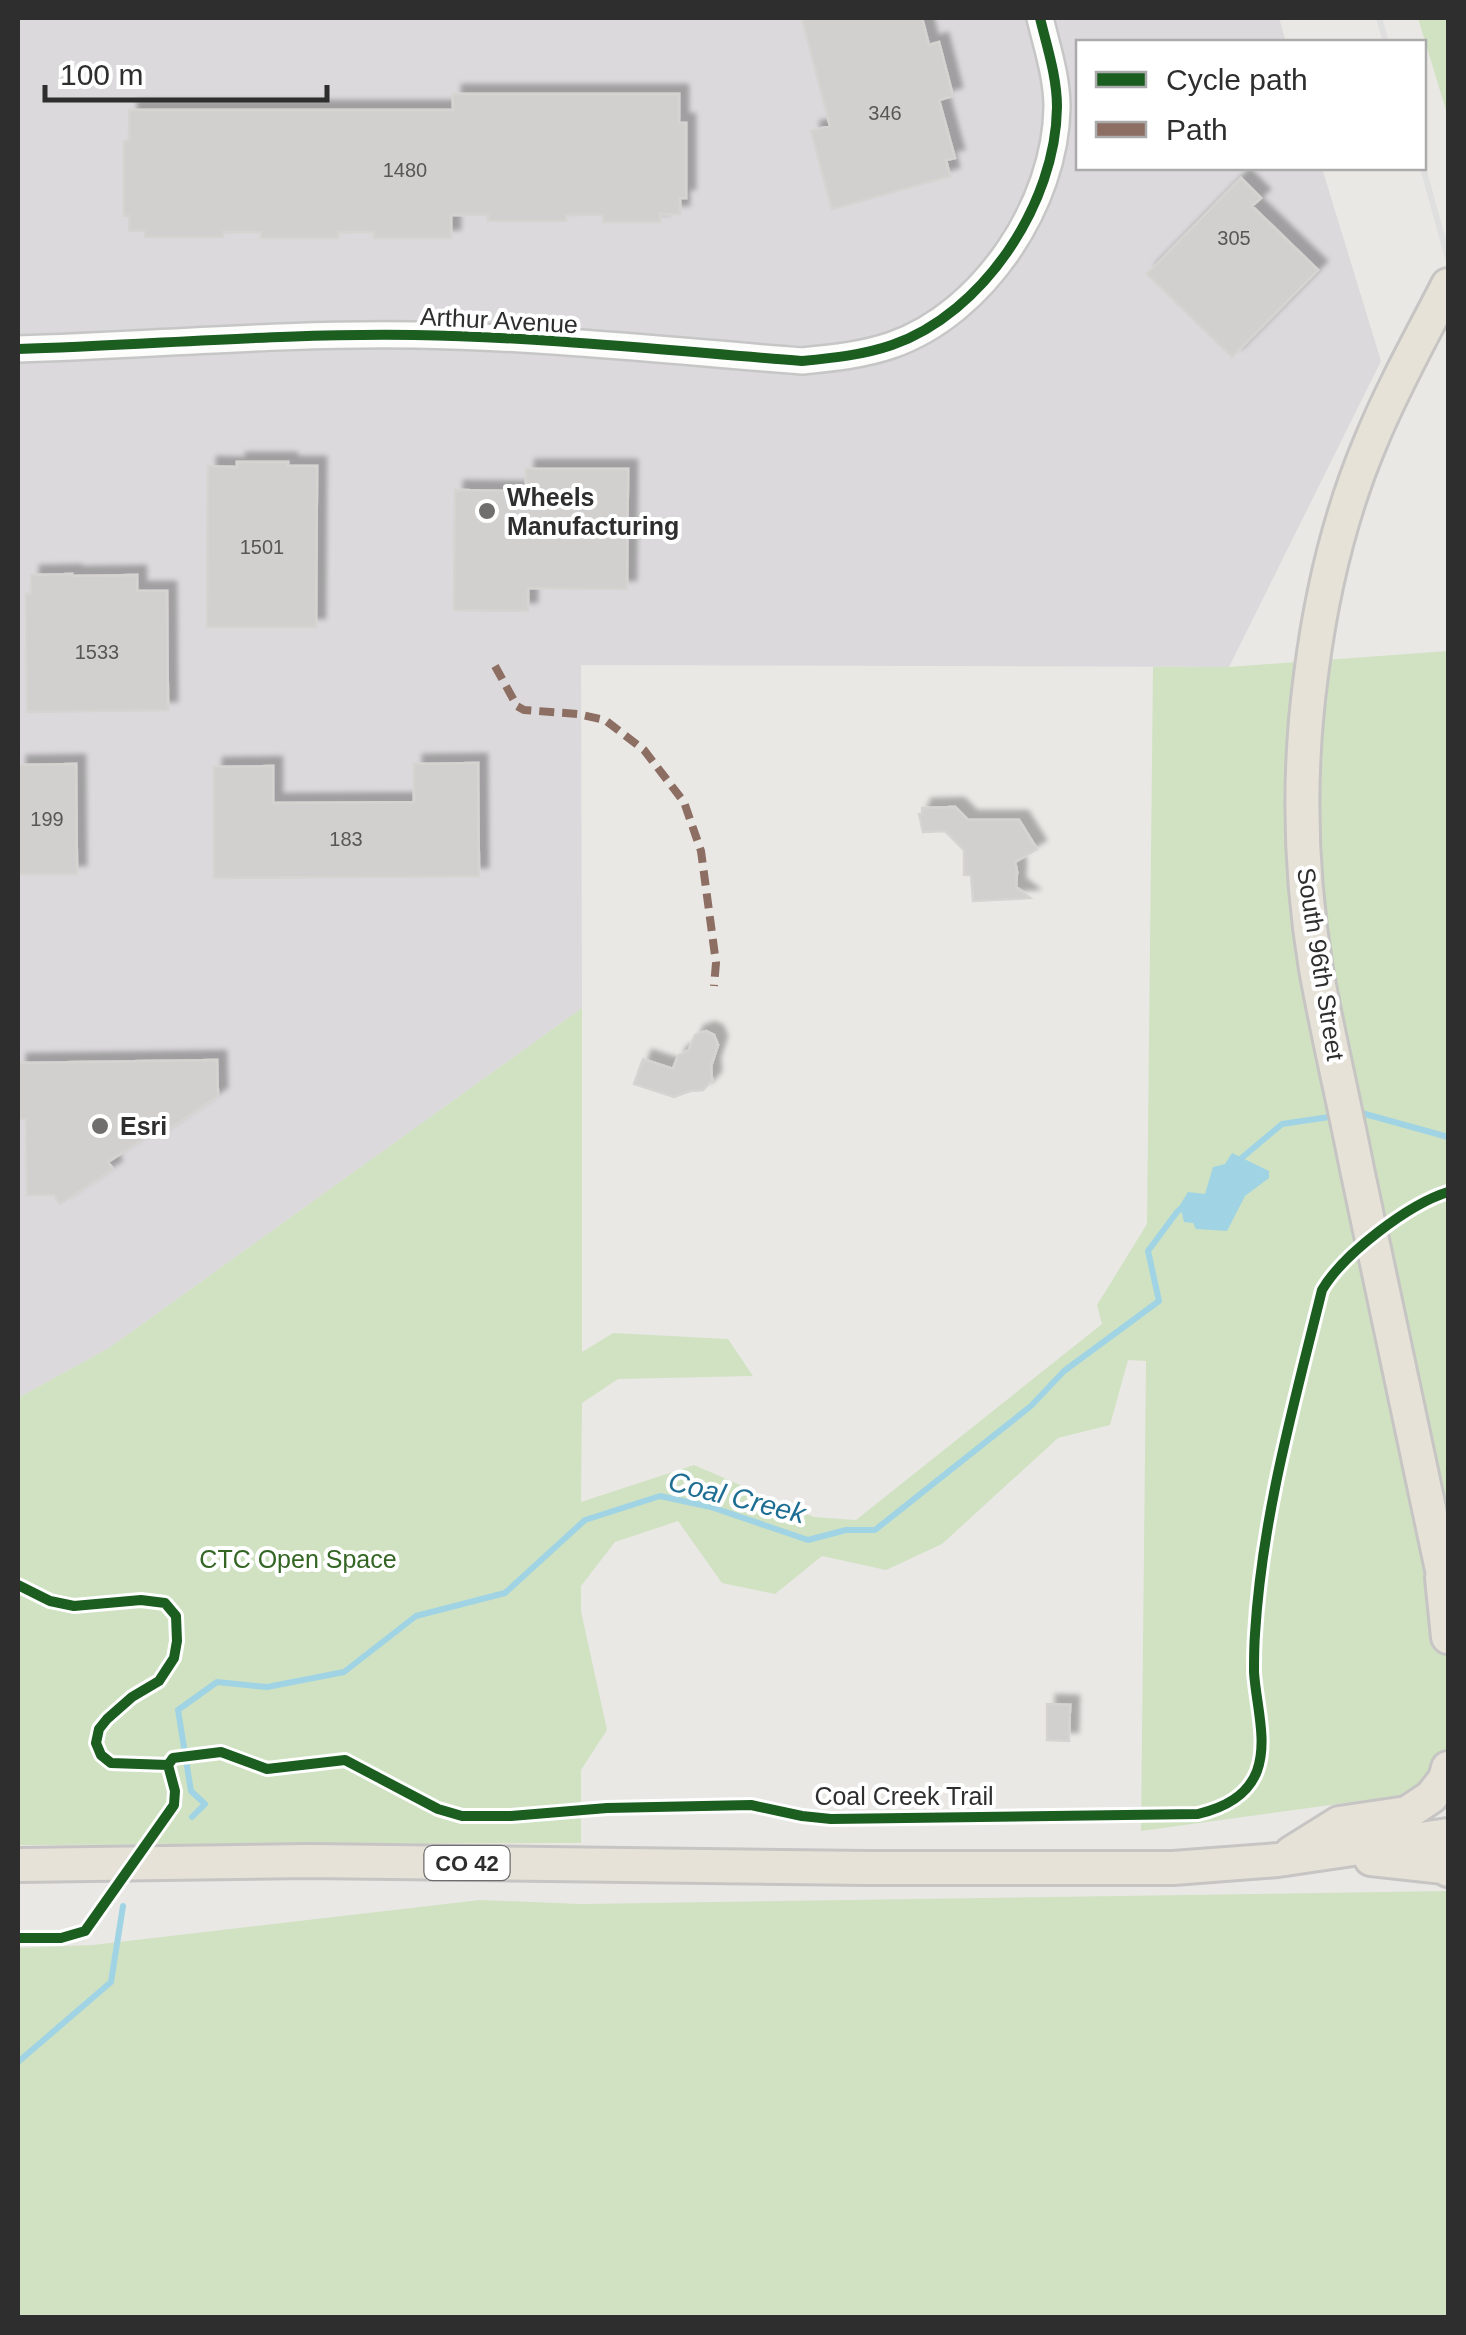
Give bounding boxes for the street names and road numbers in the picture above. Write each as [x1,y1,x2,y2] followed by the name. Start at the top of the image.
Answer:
[419,302,579,338] street label: Arthur Avenue
[1292,866,1350,1062] street label: South 96th Street
[814,1782,994,1810] street label: Coal Creek Trail
[424,1846,510,1880] road number: CO 42

